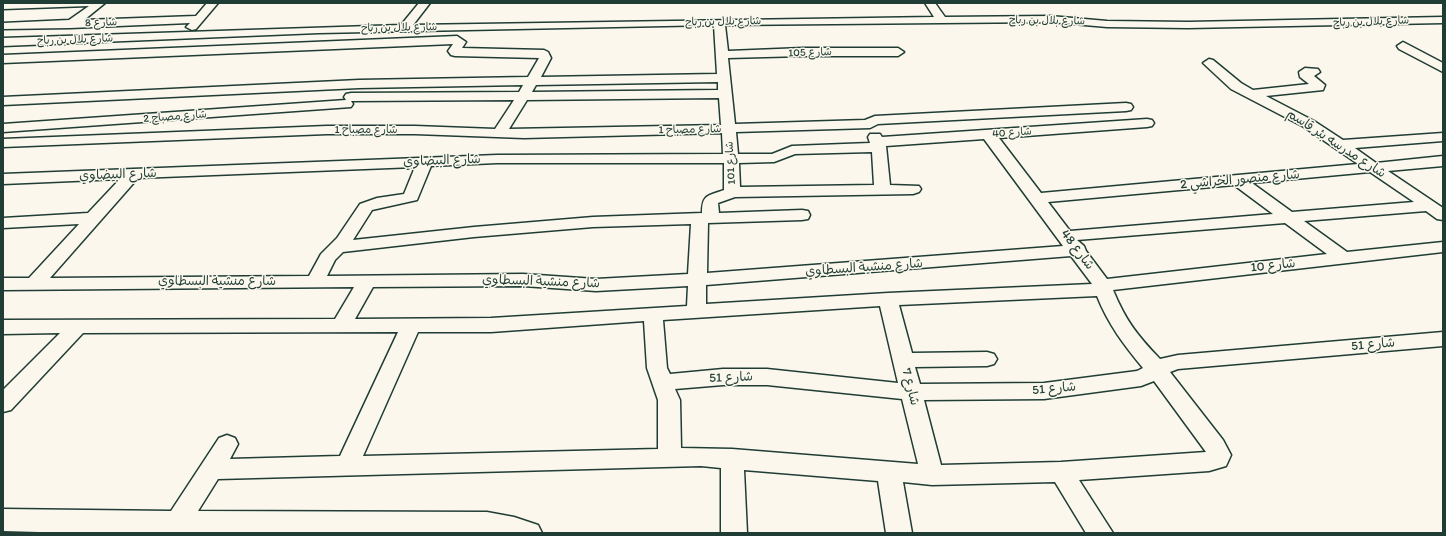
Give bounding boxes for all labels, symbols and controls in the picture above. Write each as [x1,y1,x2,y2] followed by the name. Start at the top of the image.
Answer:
[1009,14,1085,28] street label: شارع بلال بن رباح
[1333,14,1409,30] street label: شارع بلال بن رباح
[685,15,761,29] street label: شارع بلال بن رباح
[85,16,117,30] street label: شارع 8
[361,21,437,35] street label: شارع بلال بن رباح
[37,32,113,48] street label: شارع بلال بن رباح
[788,46,832,60] street label: شارع 105
[1284,106,1388,182] street label: شارع مدرسه بئر قاسم
[143,108,207,126] street label: شارع مصباح 2
[334,123,398,137] street label: شارع مصباح 1
[658,123,722,137] street label: شارع مصباح 1
[992,125,1032,141] street label: شارع 40
[723,141,739,185] street label: شارع 101
[403,152,481,170] street label: شارع البيضاوي
[79,166,157,184] street label: شارع البيضاوي
[1180,167,1300,193] street label: شارع منصور الخراشي 2
[1057,227,1097,273] street label: شارع 48
[805,256,923,280] street label: شارع منشية البسطاوي
[1250,256,1296,276] street label: شارع 10
[482,272,600,292] street label: شارع منشية البسطاوي
[158,274,276,290] street label: شارع منشية البسطاوي
[1350,335,1396,355] street label: شارع 51
[898,367,922,407] street label: شارع 7
[709,369,753,387] street label: شارع 51
[1031,379,1077,399] street label: شارع 51

